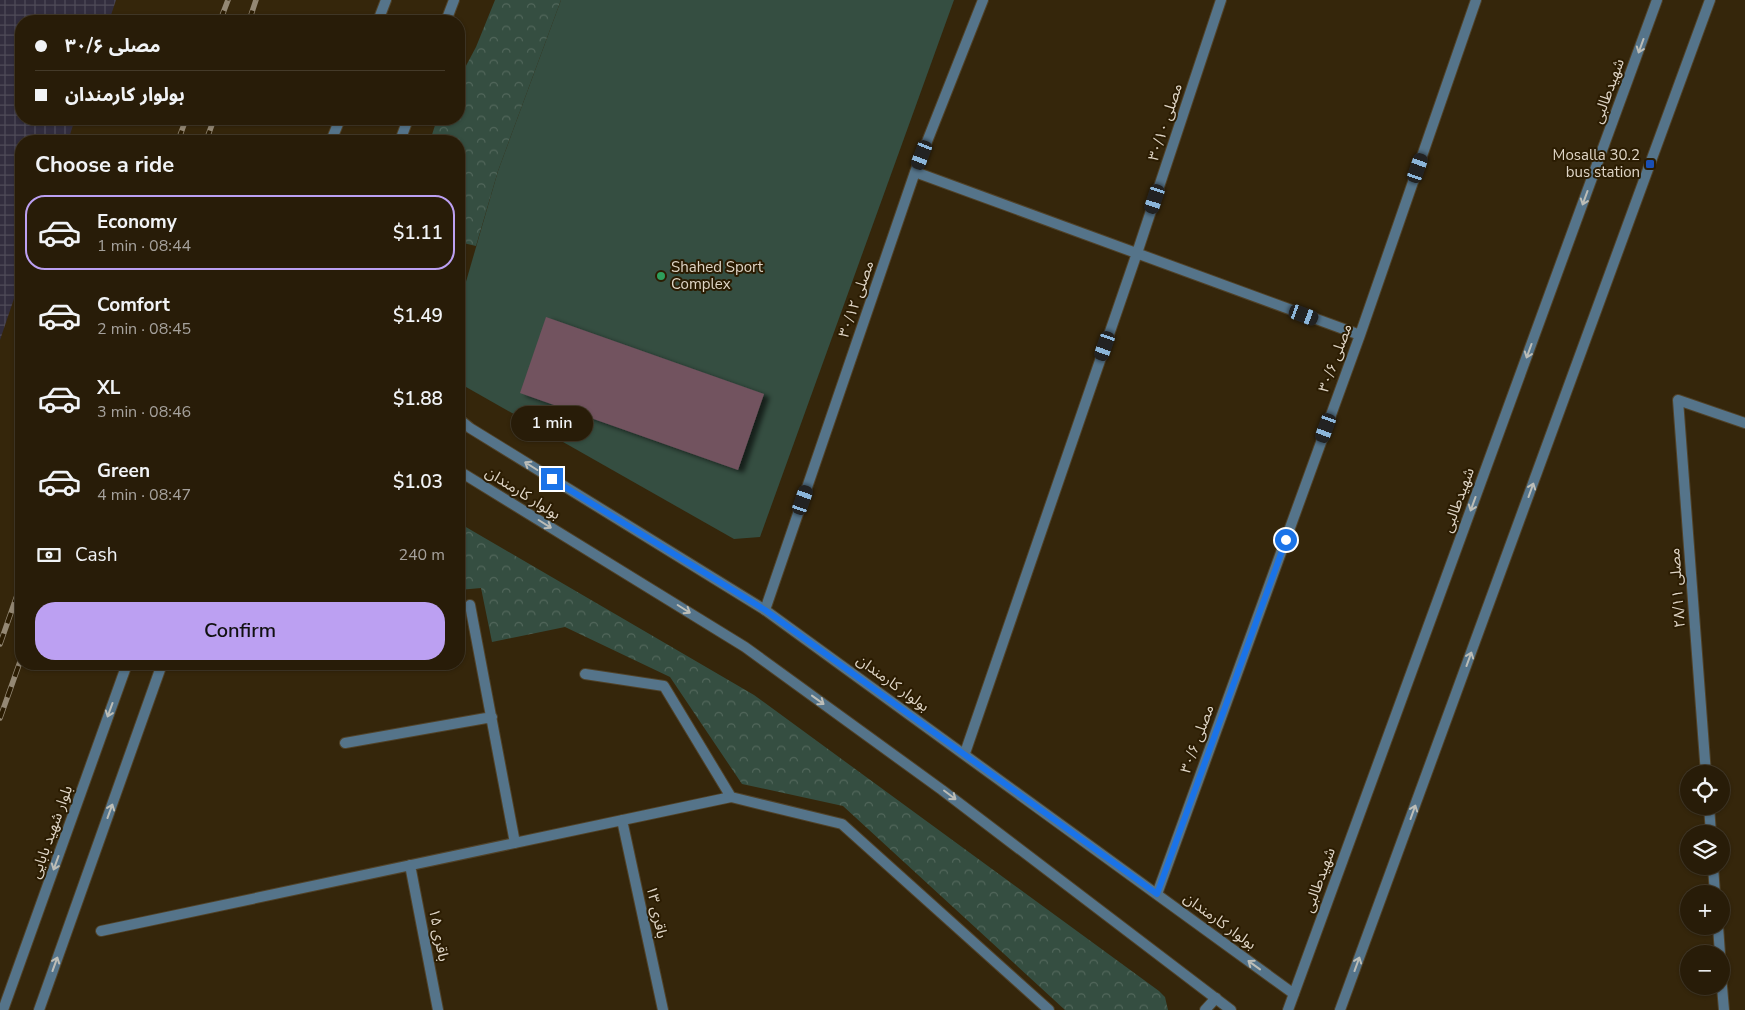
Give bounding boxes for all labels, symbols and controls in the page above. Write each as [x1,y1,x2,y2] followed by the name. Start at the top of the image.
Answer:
[65,33,161,59] text: مصلی ۳۰/۶
[1636,38,1645,53] one-way arrow
[1587,56,1629,126] street label: شهیدطالبی
[1143,81,1187,163] street label: مصلی ۳۰/۱۰
[65,82,185,108] text: بولوار کارمندان
[909,138,934,172] car
[1553,145,1640,182] place label: Mosalla 30.2 bus station
[35,150,174,180] text: Choose a ride
[1406,151,1429,185] car
[1644,158,1656,170] marker: Mosalla 30.2 bus station
[1143,182,1166,216] car
[1580,190,1589,206] one-way arrow
[97,209,177,235] text: Economy
[37,210,82,255] icon: car
[393,220,443,246] text: $1.11
[97,235,191,257] text: 1 min · 08:44
[671,257,764,294] place label: Shahed Sport Complex
[834,258,878,340] street label: مصلی ۳۰/۱۲
[655,270,667,282] marker: Shahed Sport Complex
[97,292,170,318] text: Comfort
[37,293,82,338] icon: car
[393,303,443,329] text: $1.49
[1287,303,1320,327] car
[97,318,191,340] text: 2 min · 08:45
[1313,321,1357,395] street label: مصلی ۳۰/۶
[1093,329,1116,363] car
[1524,343,1533,358] one-way arrow
[97,375,120,401] text: XL
[37,376,82,421] icon: car
[393,386,443,412] text: $1.88
[97,401,191,423] text: 3 min · 08:46
[511,406,593,442] callout: 1 min
[1313,411,1338,445] car
[532,412,572,434] text: 1 min
[97,458,150,484] text: Green
[37,459,82,504] icon: car
[524,460,538,470] one-way arrow
[482,462,564,524] street label: بولوار کارمندان
[1437,465,1479,535] street label: شهیدطالبی
[541,468,563,490] route end
[393,469,443,495] text: $1.03
[791,483,814,517] car
[1527,483,1536,498] one-way arrow
[97,484,191,506] text: 4 min · 08:47
[1468,495,1477,511] one-way arrow
[538,520,552,530] one-way arrow
[1275,529,1297,551] route start
[35,541,63,569] icon: cash
[75,542,117,568] text: Cash
[398,544,445,566] text: 240 m
[1664,547,1690,629] street label: مصلی ۲۸/۱۱
[35,602,445,660] button: Confirm
[676,605,690,615] one-way arrow
[853,650,933,716] street label: بولوار کارمندان
[1465,652,1474,667] one-way arrow
[811,695,825,705] one-way arrow
[105,701,114,717] one-way arrow
[1175,702,1219,776] street label: مصلی ۳۰/۶
[1680,765,1730,995] map controls
[1680,765,1730,815] button: locate
[25,783,77,881] street label: بلوار شهید بابایی
[943,790,956,801] one-way arrow
[106,804,115,819] one-way arrow
[1409,804,1418,820] one-way arrow
[1680,825,1730,875] button: layers
[1298,845,1340,915] street label: شهیدطالبی
[51,855,60,870] one-way arrow
[642,884,672,940] street label: باقری ۱۳
[1680,885,1730,935] button: +
[1180,888,1260,954] street label: بولوار کارمندان
[424,907,454,963] street label: باقری ۱۵
[1680,945,1730,995] button: −
[51,957,60,972] one-way arrow
[1353,957,1362,972] one-way arrow
[1247,960,1261,970] one-way arrow

